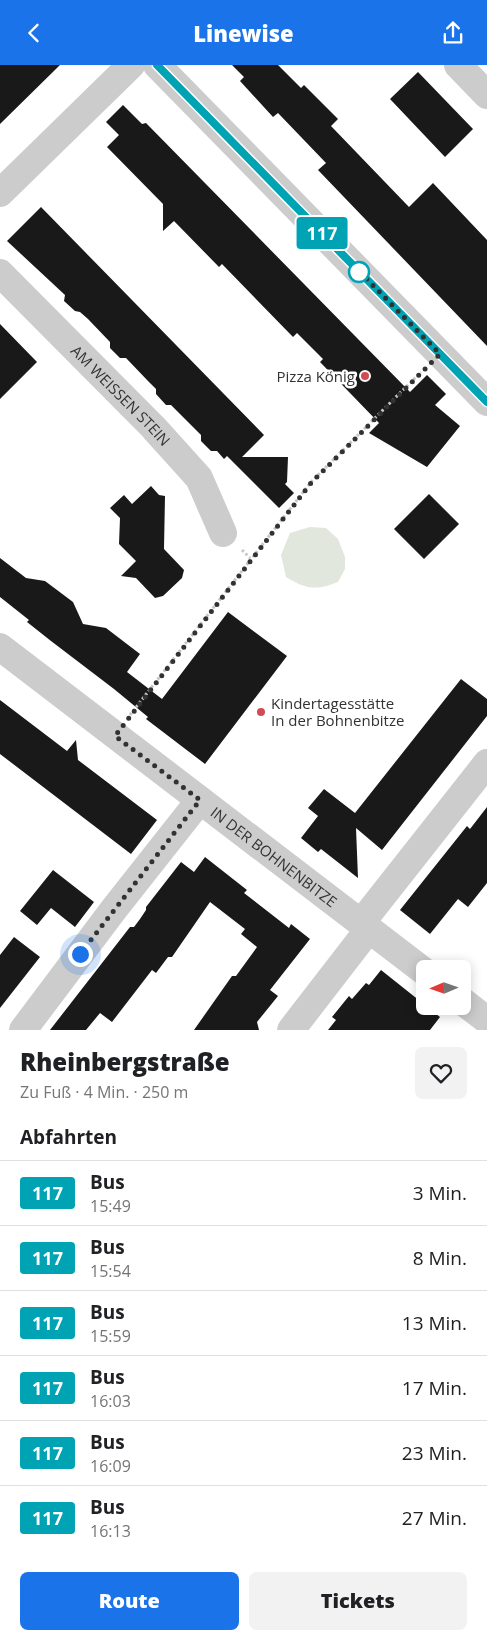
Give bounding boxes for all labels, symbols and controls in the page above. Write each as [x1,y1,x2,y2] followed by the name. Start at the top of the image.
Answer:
[193,18,294,48] text: Linewise
[20,19,48,47] icon: back
[439,19,467,47] icon: share
[293,217,351,249] line badge: 117
[307,221,337,245] text: 117
[348,261,370,283] unlabelled marker
[67,341,175,450] street label: AM WEISSEN STEIN
[277,366,355,386] place label: Pizza König
[359,370,371,382] marker: Pizza König
[271,693,404,730] place label: Kindertagesstätte In der Bohnenbitze
[255,706,267,718] marker: Kindertagesstätte In der Bohnenbitze
[207,802,341,911] street label: IN DER BOHNENBITZE
[68,942,93,967] your location
[416,960,471,1015] north arrow
[416,960,471,1015] map controls
[20,1045,230,1078] text: Rheinbergstraße
[415,1047,467,1099] button: heart
[20,1081,188,1103] text: Zu Fuß · 4 Min. · 250 m
[20,1124,117,1150] text: Abfahrten
[90,1169,125,1195] text: Bus
[413,1180,467,1206] text: 3 Min.
[32,1181,63,1205] text: 117
[90,1195,131,1217] text: 15:49
[90,1234,125,1260] text: Bus
[413,1245,467,1271] text: 8 Min.
[32,1246,63,1270] text: 117
[90,1260,131,1282] text: 15:54
[90,1299,125,1325] text: Bus
[402,1310,467,1336] text: 13 Min.
[32,1311,63,1335] text: 117
[90,1325,131,1347] text: 15:59
[90,1364,125,1390] text: Bus
[402,1375,467,1401] text: 17 Min.
[32,1376,63,1400] text: 117
[90,1390,131,1412] text: 16:03
[90,1429,125,1455] text: Bus
[402,1440,467,1466] text: 23 Min.
[32,1441,63,1465] text: 117
[90,1455,131,1477] text: 16:09
[90,1494,125,1520] text: Bus
[402,1505,467,1531] text: 27 Min.
[32,1506,63,1530] text: 117
[90,1520,131,1542] text: 16:13
[20,1572,239,1630] button: Route
[249,1572,467,1630] button: Tickets

